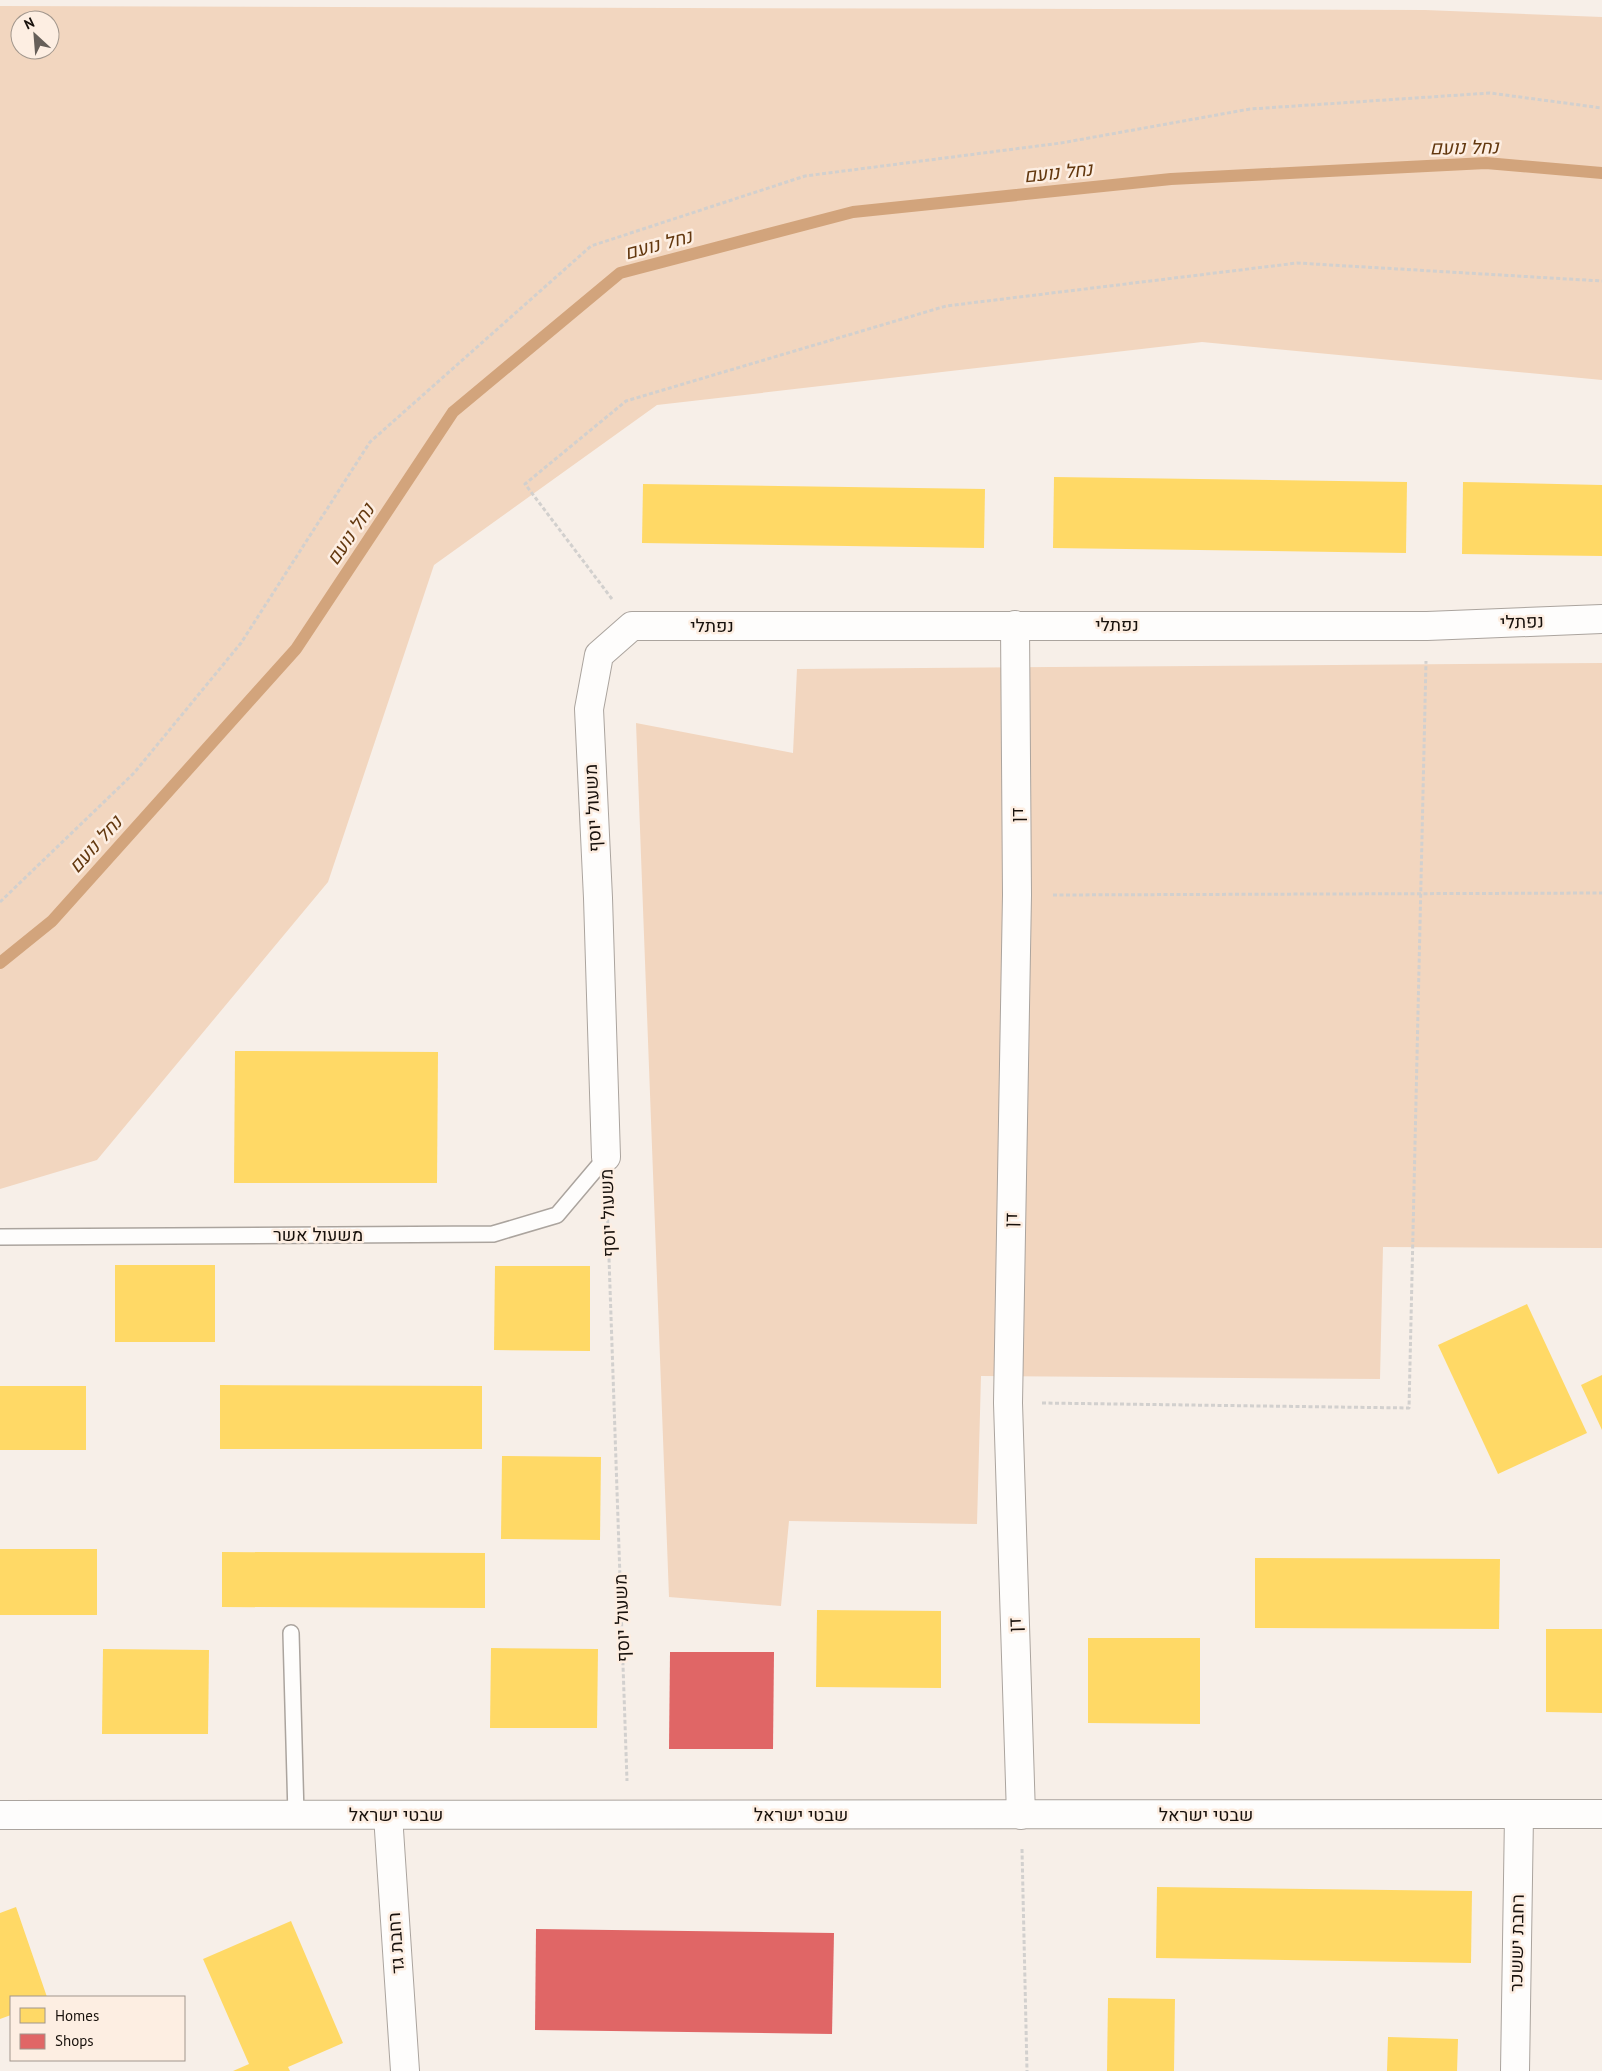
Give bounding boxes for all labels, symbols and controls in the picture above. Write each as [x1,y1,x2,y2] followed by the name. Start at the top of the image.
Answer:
[10,10,60,60] north arrow
[21,13,37,33] text: N
[1429,134,1500,160] water label: נחל נועם
[1023,156,1095,188] water label: נחל נועם
[622,223,695,264] water label: נחל נועם
[321,498,380,569] water label: נחל נועם
[1500,609,1544,634] street label: נפתלי
[1095,613,1139,636] street label: נפתלי
[690,614,734,637] street label: נפתלי
[579,763,606,853] street label: משעול יוסף
[1005,808,1028,822] street label: דן
[63,810,128,878] water label: נחל נועם
[594,1168,621,1258] street label: משעול יוסף
[999,1213,1022,1227] street label: דן
[273,1223,363,1246] street label: משעול אשר
[608,1573,635,1663] street label: משעול יוסף
[1003,1617,1026,1633] street label: דן
[349,1803,443,1826] street label: שבטי ישראל
[754,1803,848,1826] street label: שבטי ישראל
[1159,1803,1253,1826] street label: שבטי ישראל
[1504,1894,1529,1992] street label: רחבת יששכר
[382,1911,409,1975] street label: רחבת גד
[10,1996,185,2061] legend
[55,2006,99,2025] text: Homes
[55,2031,94,2050] text: Shops

